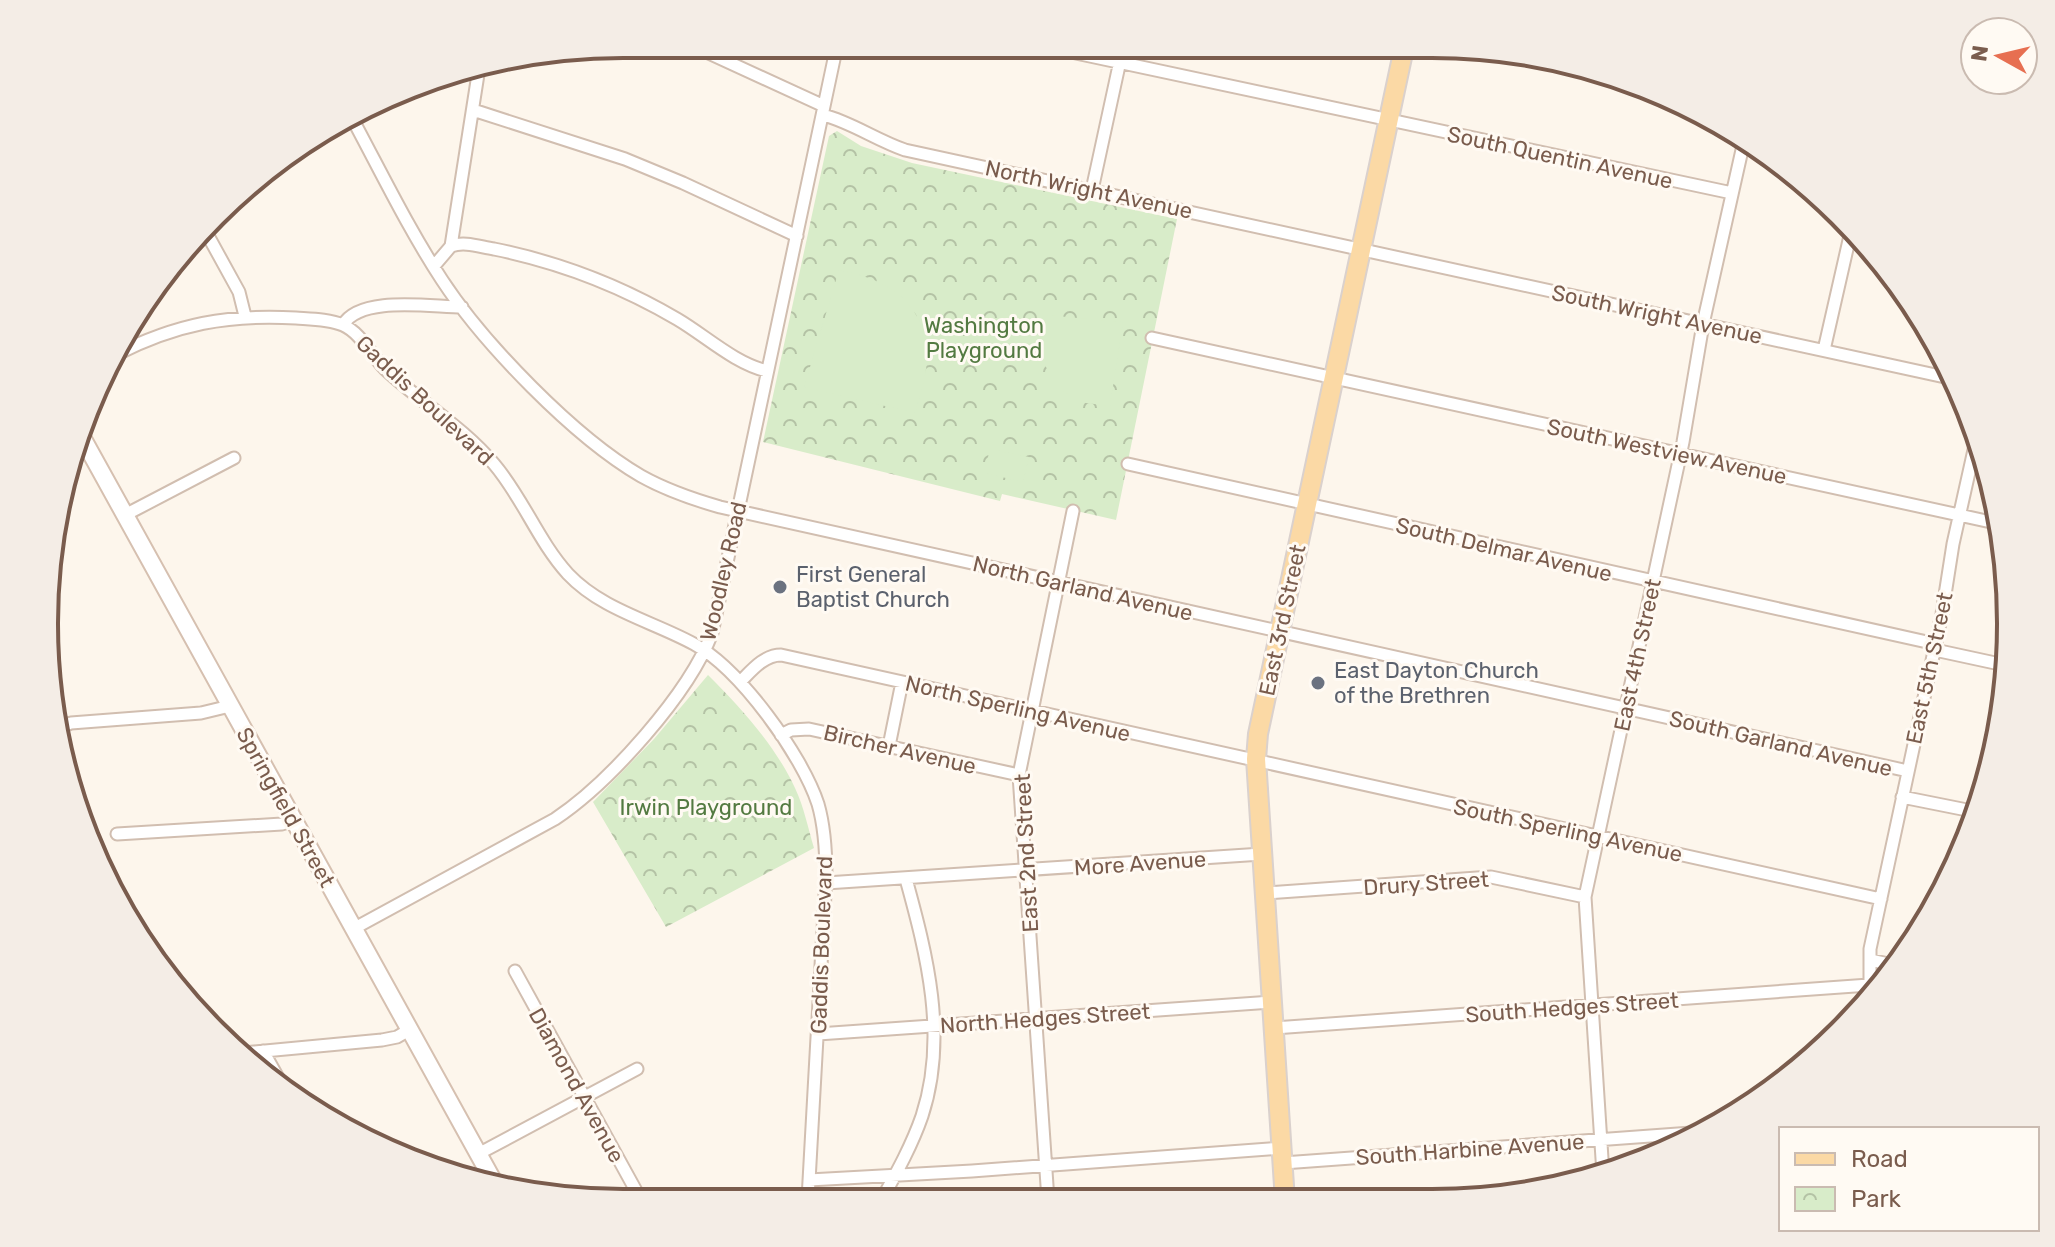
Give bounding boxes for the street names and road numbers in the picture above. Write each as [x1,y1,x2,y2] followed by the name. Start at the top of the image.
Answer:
[1445,120,1675,195] street label: South Quentin Avenue
[983,154,1195,225] street label: North Wright Avenue
[1549,279,1765,350] street label: South Wright Avenue
[350,330,499,471] street label: Gaddis Boulevard
[1545,413,1789,490] street label: South Westview Avenue
[694,499,753,643] street label: Woodley Road
[1393,511,1615,588] street label: South Delmar Avenue
[1253,542,1312,698] street label: East 3rd Street
[970,550,1196,627] street label: North Garland Avenue
[1608,576,1667,734] street label: East 4th Street
[1900,589,1959,747] street label: East 5th Street
[903,669,1133,748] street label: North Sperling Avenue
[1667,705,1895,782] street label: South Garland Avenue
[821,719,979,780] street label: Bircher Avenue
[230,723,341,892] street label: Springfield Street
[1009,772,1044,933] street label: East 2nd Street
[1451,793,1685,868] street label: South Sperling Avenue
[1073,845,1207,882] street label: More Avenue
[805,856,838,1035] street label: Gaddis Boulevard
[1362,866,1490,901] street label: Drury Street
[1464,987,1680,1028] street label: South Hedges Street
[939,998,1151,1039] street label: North Hedges Street
[523,1003,630,1167] street label: Diamond Avenue
[1355,1128,1585,1171] street label: South Harbine Avenue

